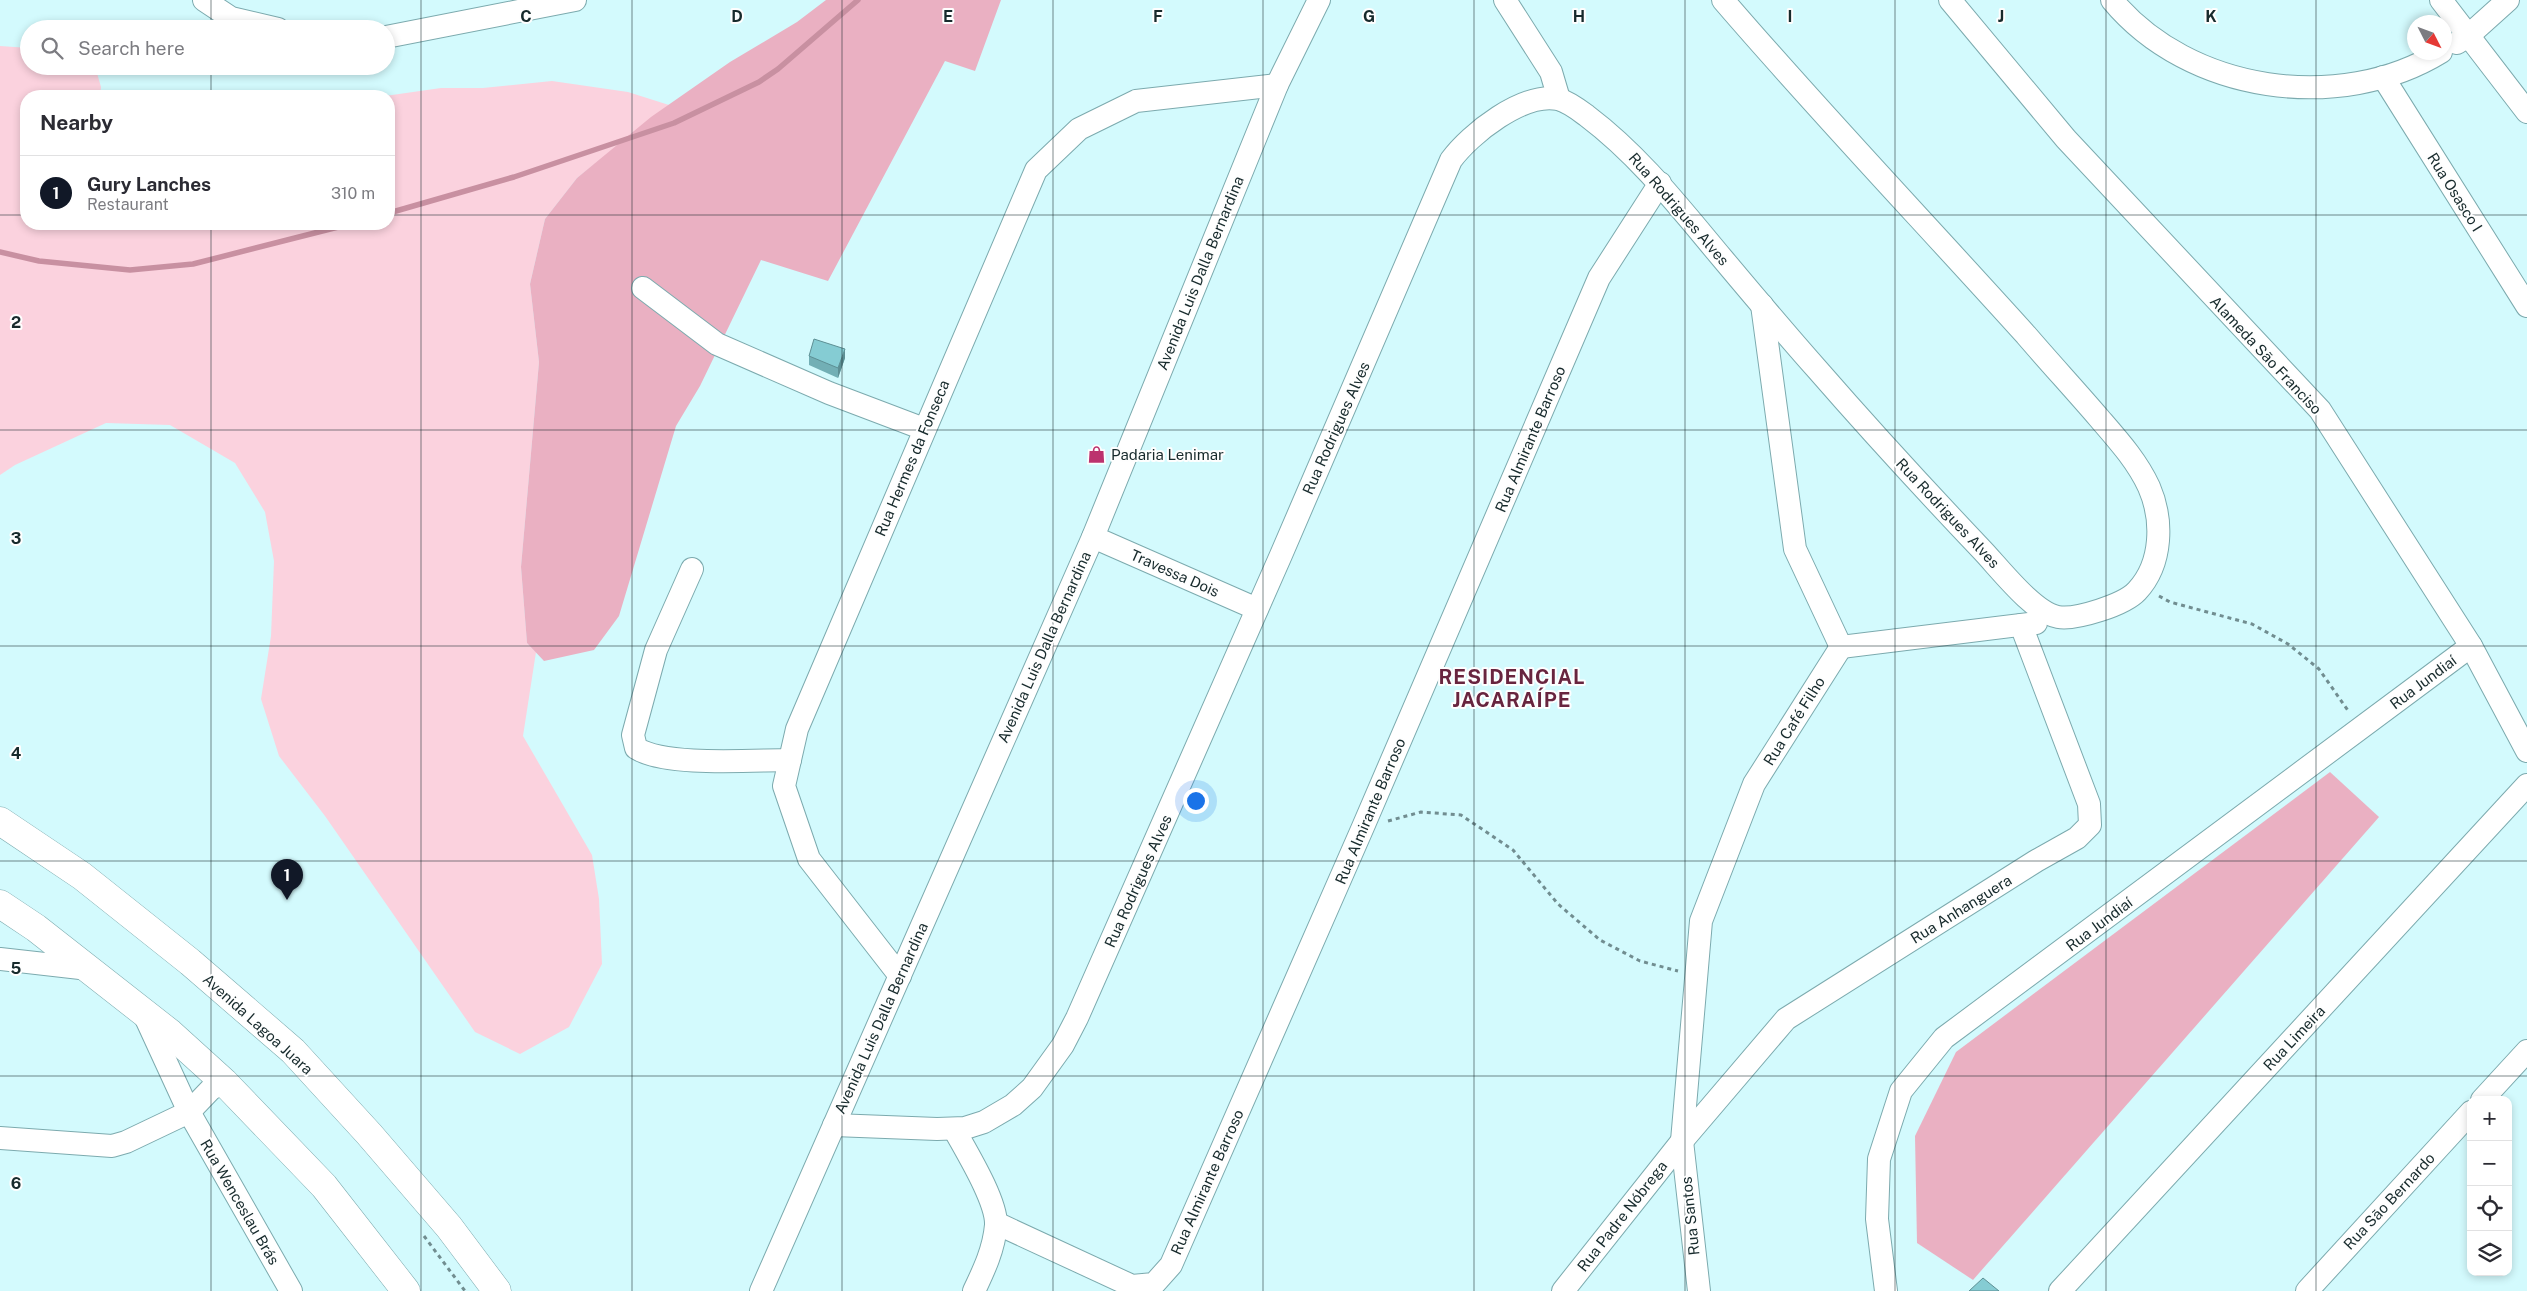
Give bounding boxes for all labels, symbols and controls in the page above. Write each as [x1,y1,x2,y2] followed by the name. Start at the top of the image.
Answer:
[520,7,532,26] text: C
[731,7,743,26] text: D
[943,7,953,26] text: E
[1153,7,1163,26] text: F
[1363,7,1375,26] text: G
[1573,7,1585,26] text: H
[1788,7,1792,26] text: I
[1998,7,2004,26] text: J
[2205,7,2217,26] text: K
[2407,15,2452,60] north arrow
[20,20,395,75] search box
[38,34,66,62] icon: search
[78,37,185,59] text: Search here
[40,110,113,135] text: Nearby
[1626,149,1732,269] street label: Rua Rodrigues Alves
[2424,150,2486,234] street label: Rua Osasco I
[87,173,211,195] text: Gury Lanches
[1153,174,1247,372] street label: Avenida Luis Dalla Bernardina
[53,184,59,203] text: 1
[331,184,375,203] text: 310 m
[87,195,169,214] text: Restaurant
[2207,292,2325,418] street label: Alameda São Franciso
[11,313,21,332] text: 2
[1299,359,1373,497] street label: Rua Rodrigues Alves
[1492,363,1568,515] street label: Rua Almirante Barroso
[871,377,953,539] street label: Rua Hermes da Fonseca
[1087,444,1107,464] shop icon: Padaria Lenimar
[1111,446,1224,463] place label: Padaria Lenimar
[1893,455,2003,571] street label: Rua Rodrigues Alves
[11,529,21,548] text: 3
[1128,546,1222,600] street label: Travessa Dois
[994,549,1094,745] street label: Avenida Luis Dalla Bernardina
[2386,651,2460,712] street label: Rua Jundiaí
[1438,665,1586,712] district label: RESIDENCIAL JACARAÍPE
[1760,674,1828,768] street label: Rua Café Filho
[1332,735,1408,887] street label: Rua Almirante Barroso
[11,744,22,763] text: 4
[1183,788,1209,814] your location
[1101,812,1175,950] street label: Rua Rodrigues Alves
[271,859,303,900] pin: 1
[1907,871,2015,947] street label: Rua Anhanguera
[2062,893,2136,954] street label: Rua Jundiaí
[831,920,931,1116] street label: Avenida Luis Dalla Bernardina
[11,959,22,978] text: 5
[200,970,316,1078] street label: Avenida Lagoa Juara
[2260,1002,2328,1074] street label: Rua Limeira
[2467,1096,2512,1276] map controls
[2467,1096,2512,1141] button: +
[1167,1107,1247,1257] street label: Rua Almirante Barroso
[197,1136,283,1268] street label: Rua Wenceslau Brás
[2467,1141,2512,1186] button: −
[2340,1149,2438,1253] street label: Rua São Bernardo
[1574,1157,1670,1275] street label: Rua Padre Nóbrega
[11,1174,21,1193] text: 6
[1677,1176,1703,1256] street label: Rua Santos
[2467,1186,2512,1231] button: locate
[2467,1231,2512,1276] button: layers

